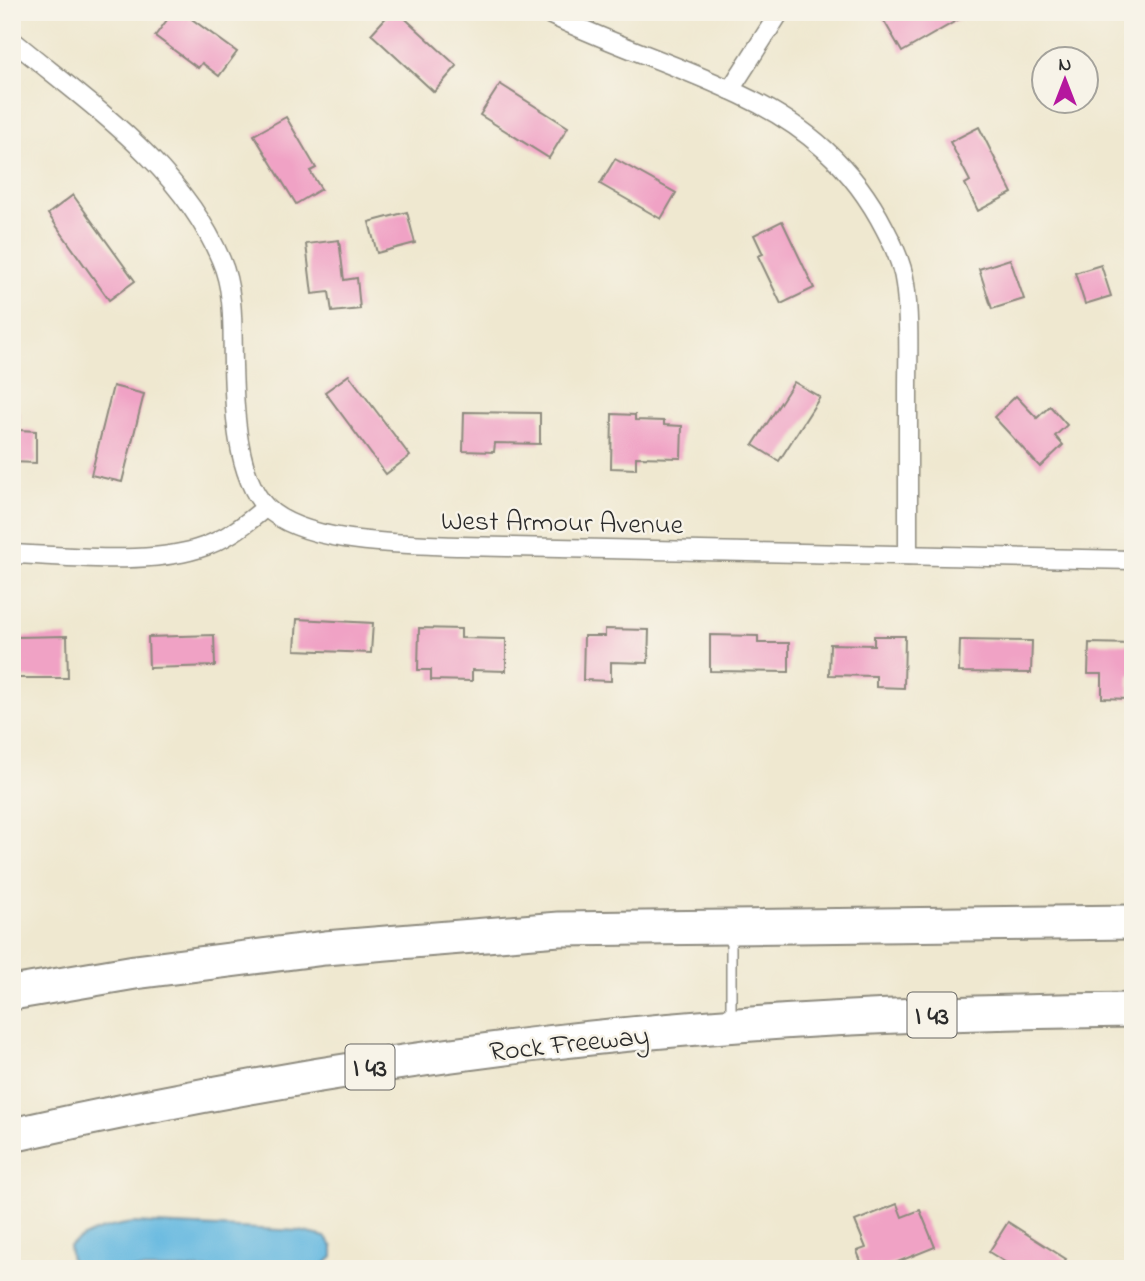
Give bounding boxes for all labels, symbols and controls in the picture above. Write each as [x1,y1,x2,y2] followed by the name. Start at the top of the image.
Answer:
[1030,46,1100,116] north arrow
[1059,52,1072,79] text: N
[440,502,684,547] street label: West Armour Avenue
[908,992,956,1038] road number: I 43
[487,1017,651,1074] street label: Rock Freeway
[346,1044,394,1090] road number: I 43

